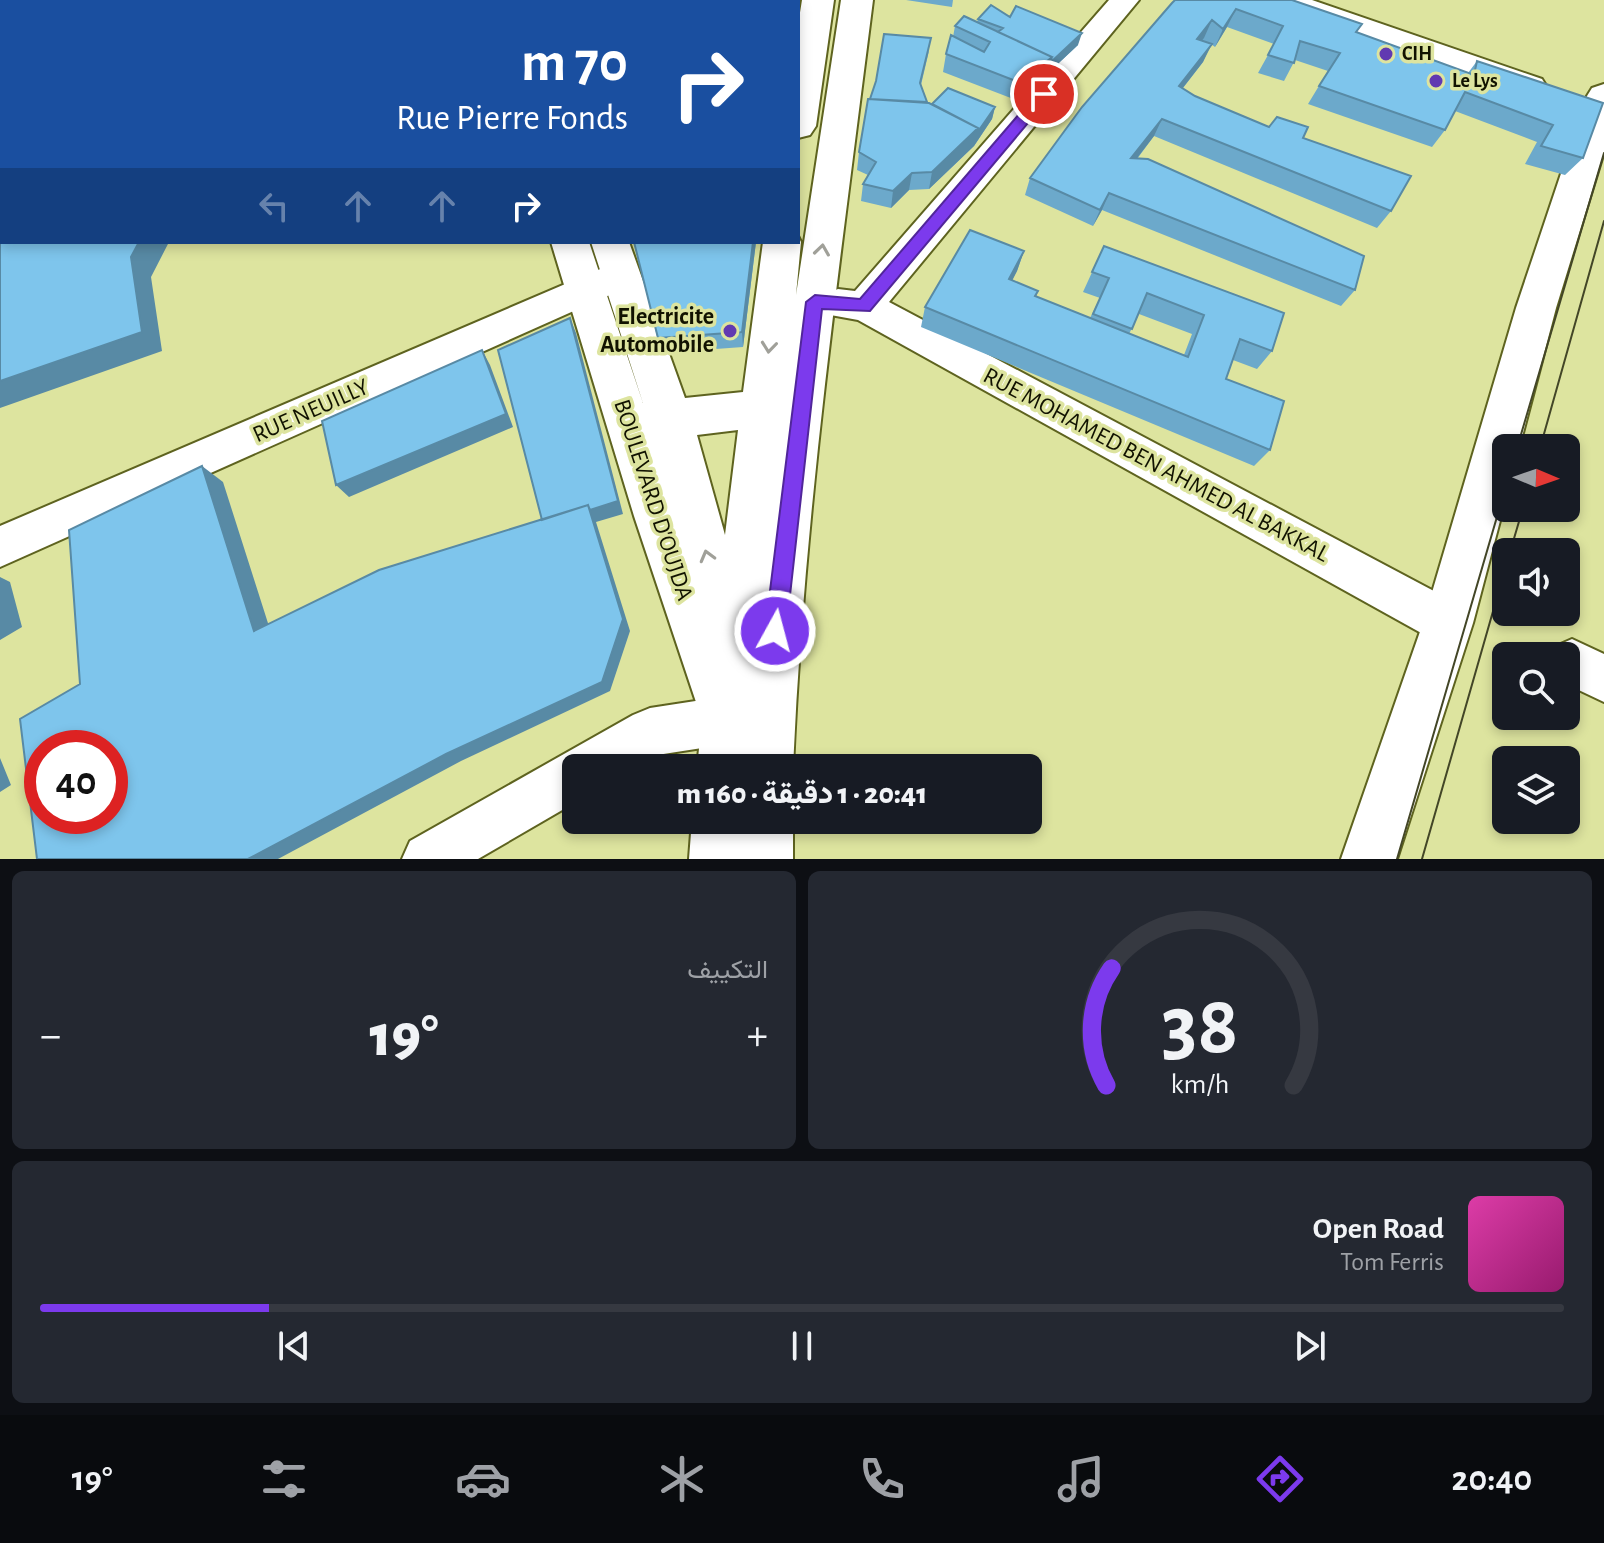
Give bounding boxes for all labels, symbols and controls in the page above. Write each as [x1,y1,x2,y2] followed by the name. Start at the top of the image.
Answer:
[656,32,760,136] icon: right
[521,35,628,91] text: 70 m
[1402,44,1432,64] place label: CIH
[1377,45,1395,63] marker: CIH
[1010,60,1078,128] pin
[1452,71,1498,91] place label: Le Lys
[1022,72,1066,116] icon: arrive
[1427,72,1445,90] marker: Le Lys
[396,100,628,136] text: Rue Pierre Fonds
[252,184,296,228] icon: left
[336,184,380,228] icon: ahead
[420,184,464,228] icon: ahead
[504,184,548,228] icon: right
[813,243,830,257] one-way arrow
[600,305,714,357] place label: Electricite Automobile
[721,322,739,340] marker: Electricite Automobile
[761,341,778,354] one-way arrow
[979,363,1333,567] street label: RUE MOHAMED BEN AHMED AL BAKKAL
[249,375,373,447] street label: RUE NEUILLY
[609,396,697,604] street label: BOULEVARD D'OUJDA
[1492,434,1580,522] north arrow
[1492,434,1580,834] map controls
[1492,538,1580,626] button: sound
[699,550,716,564] one-way arrow
[733,589,817,673] position arrow
[1492,642,1580,730] button: search
[24,730,128,834] speed limit sign: 40
[1492,746,1580,834] button: layers
[677,779,927,809] text: 20:41 · 1 دقيقة · 160 m
[687,957,768,983] text: التكييف
[1162,985,1238,1069] text: 38
[370,1007,438,1067] text: 19°
[40,1014,61,1058] text: −
[747,1014,768,1058] text: +
[1171,1070,1229,1099] text: km/h
[1313,1214,1444,1244] text: Open Road
[1340,1249,1444,1275] text: Tom Ferris
[272,1324,316,1368] icon: previous
[780,1324,824,1368] icon: pause
[1288,1324,1332,1368] icon: next
[256,1451,312,1507] icon: filters
[455,1451,511,1507] icon: car
[654,1451,710,1507] icon: climate
[854,1451,910,1507] icon: phone
[1053,1451,1109,1507] icon: music
[1252,1451,1308,1507] icon: directions
[72,1461,113,1497] text: 19°
[1452,1461,1532,1497] text: 20:40

